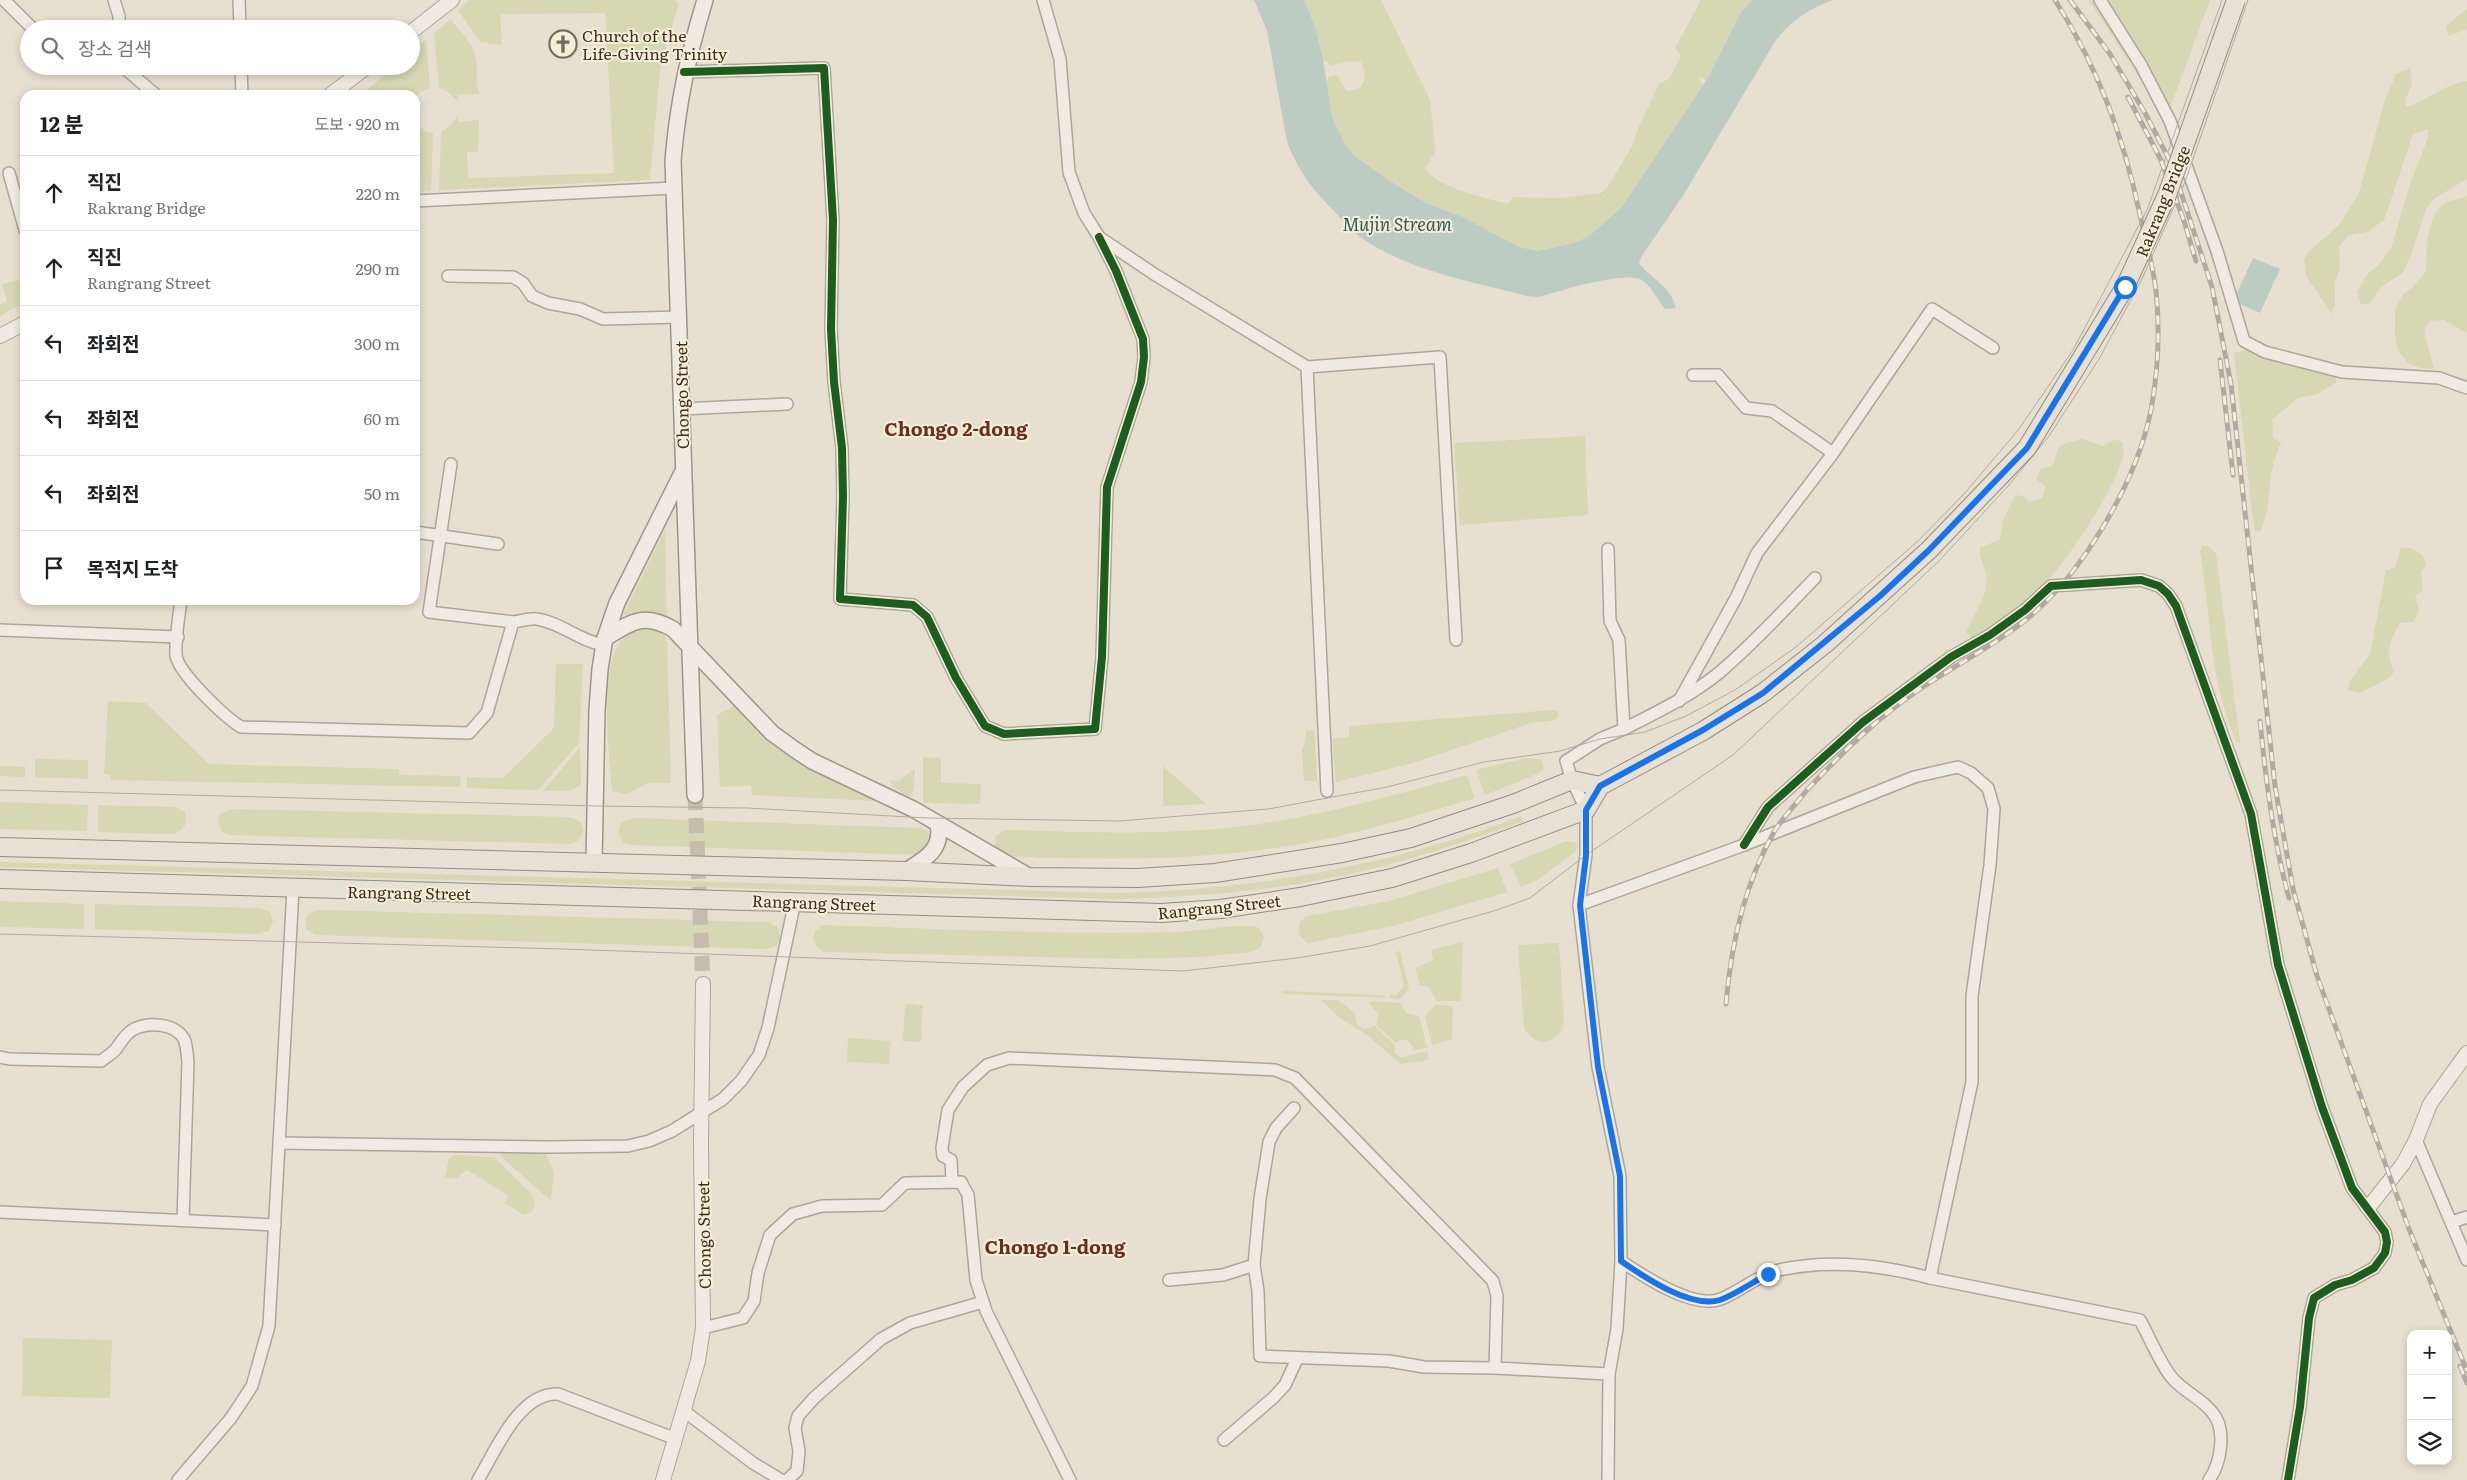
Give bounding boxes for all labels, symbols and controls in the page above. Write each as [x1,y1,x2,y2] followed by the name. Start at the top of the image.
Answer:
[20,20,420,75] search box
[582,23,728,65] place label: Church of the Life-Giving Trinity
[548,29,578,59] church icon: Church of the Life-Giving Trinity
[38,34,66,62] icon: search
[78,34,152,62] text: 장소 검색
[40,107,84,138] text: 12 분
[315,111,400,135] text: 도보 · 920 m
[2129,142,2195,260] street label: Rakrang Bridge
[87,167,122,195] text: 직진
[40,179,68,207] icon: ahead
[356,181,400,205] text: 220 m
[87,195,206,219] text: Rakrang Bridge
[1342,210,1452,237] water label: Mujin Stream
[87,242,122,270] text: 직진
[40,254,68,282] icon: ahead
[356,256,400,280] text: 290 m
[87,270,211,294] text: Rangrang Street
[2114,276,2137,299] route start
[40,329,68,357] icon: left
[87,329,139,357] text: 좌회전
[354,331,400,355] text: 300 m
[668,340,694,449] street label: Chongo Street
[40,404,68,432] icon: left
[87,404,139,432] text: 좌회전
[363,406,400,430] text: 60 m
[884,414,1028,442] district label: Chongo 2-dong
[40,479,68,507] icon: left
[87,479,139,507] text: 좌회전
[364,481,400,505] text: 50 m
[40,554,68,582] icon: arrive
[87,554,178,582] text: 목적지 도착
[347,879,472,905] street label: Rangrang Street
[752,888,877,916] street label: Rangrang Street
[1156,888,1282,924] street label: Rangrang Street
[690,1180,716,1289] street label: Chongo Street
[985,1232,1126,1260] district label: Chongo 1-dong
[1757,1263,1780,1286] route end
[2407,1330,2452,1465] map controls
[2407,1330,2452,1375] button: +
[2407,1375,2452,1420] button: −
[2407,1420,2452,1465] button: layers

